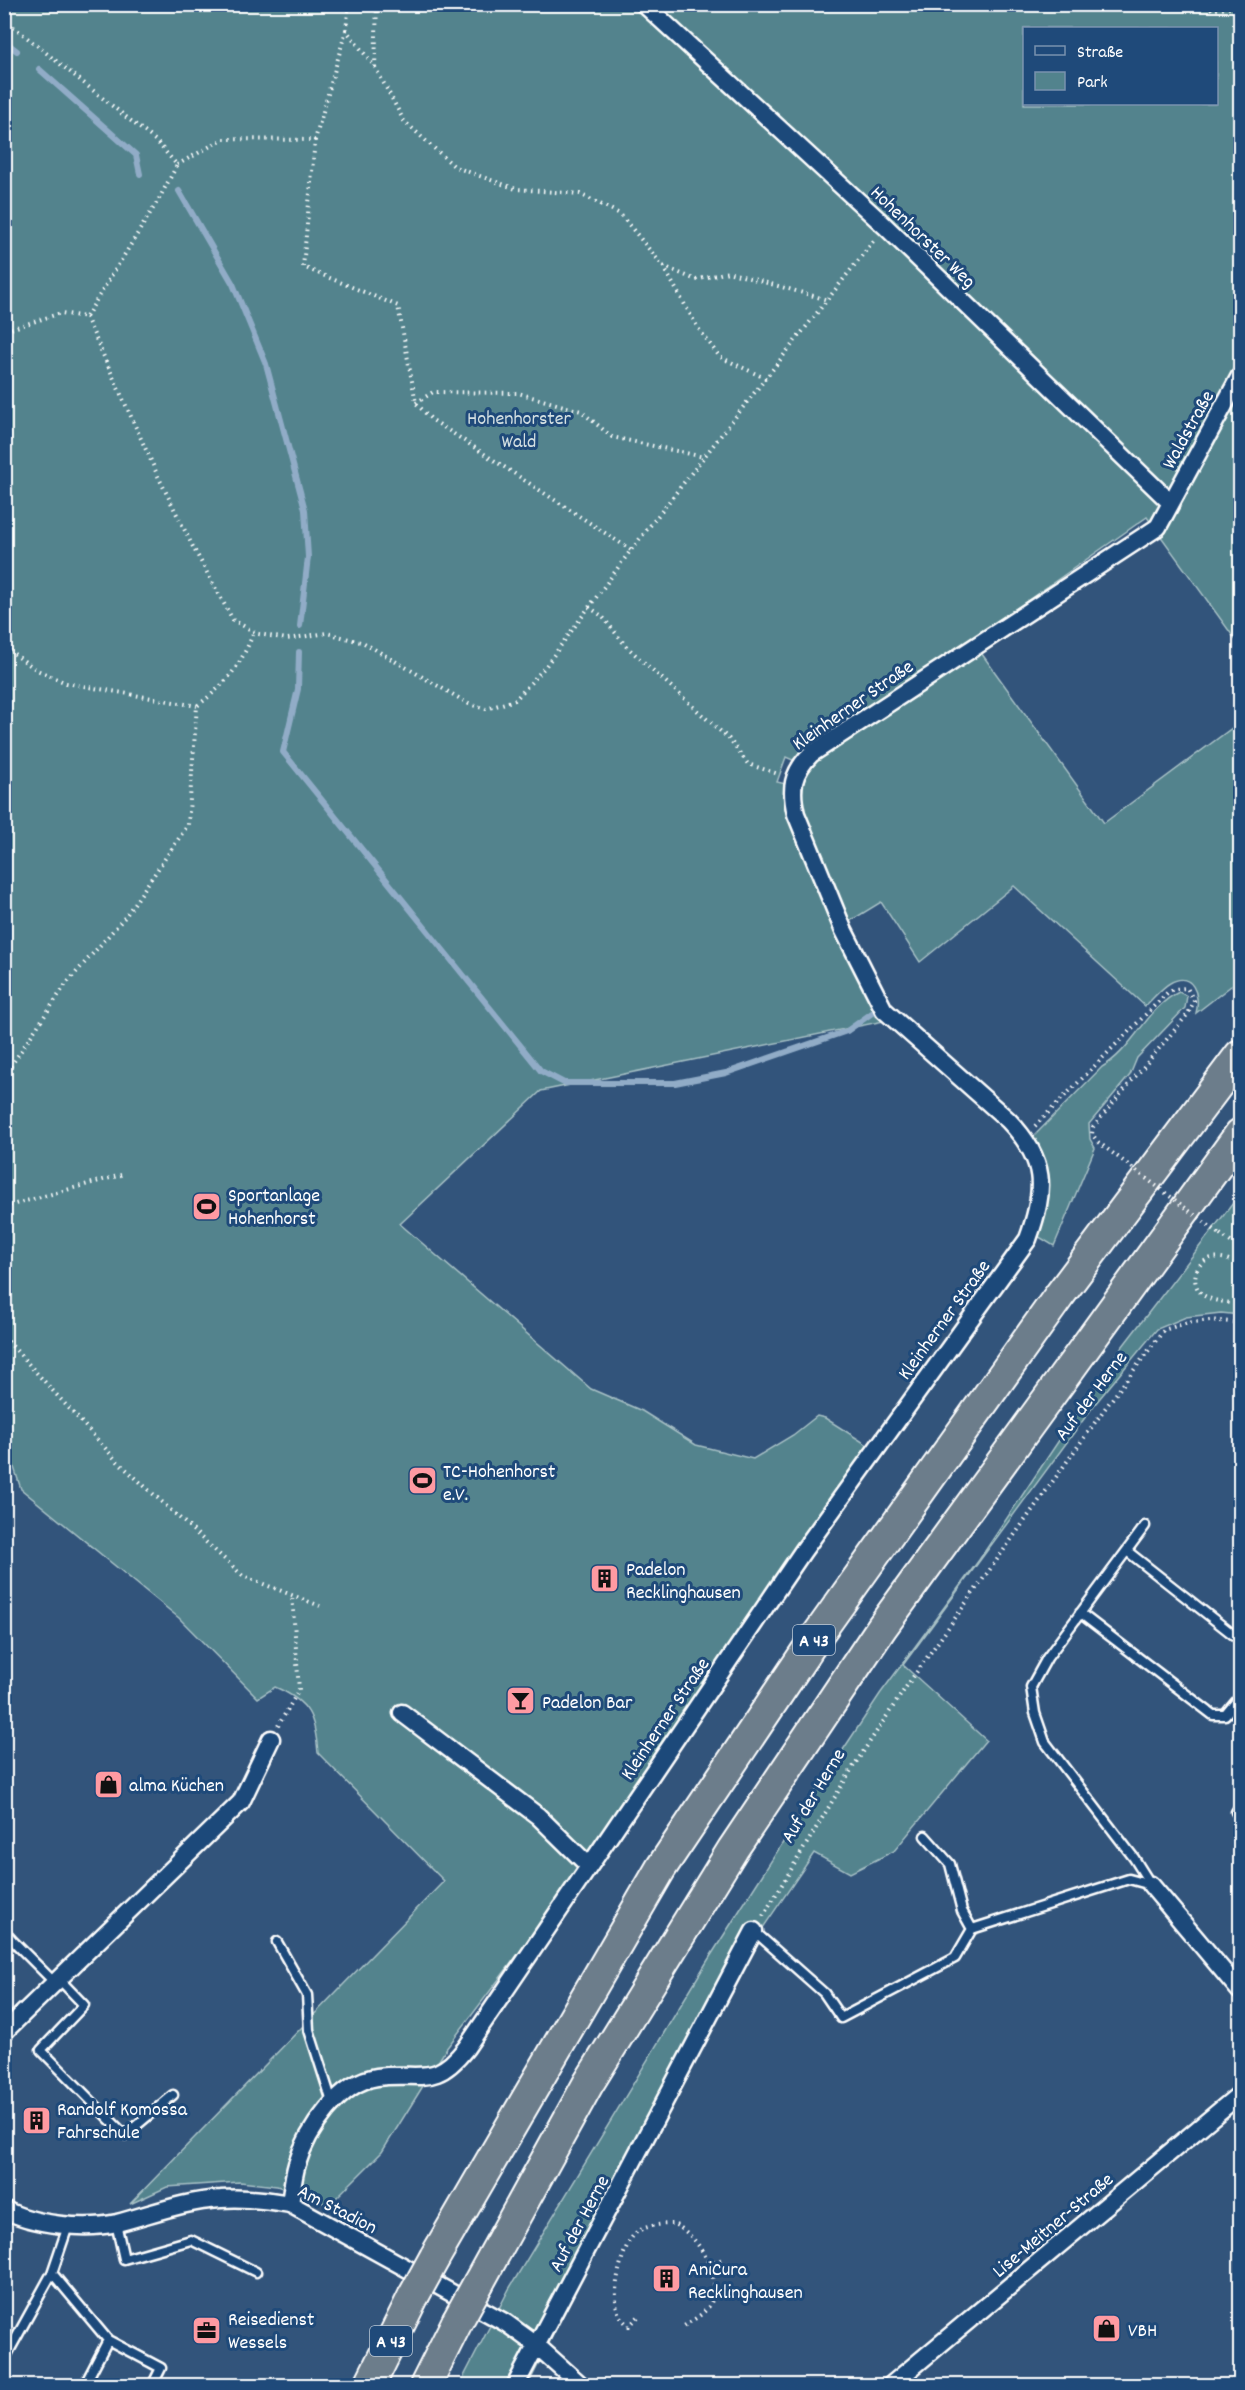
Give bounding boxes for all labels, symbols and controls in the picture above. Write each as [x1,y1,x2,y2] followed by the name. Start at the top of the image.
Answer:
[1023,27,1218,105] legend
[1077,41,1123,66] text: Straße
[1077,71,1108,96] text: Park
[863,180,981,296] street label: Hohenhorster Weg
[1157,386,1223,475] street label: Waldstraße
[467,406,571,457] park label: Hohenhorster Wald
[787,654,920,759] street label: Kleinherner Straße
[228,1183,320,1234] place label: Sportanlage Hohenhorst
[191,1190,223,1222] sports icon: Sportanlage Hohenhorst
[892,1255,999,1387] street label: Kleinherner Straße
[1049,1346,1136,1447] street label: Auf der Herne
[443,1459,555,1510] place label: TC-Hohenhorst e.V.
[406,1465,438,1497] sports icon: TC-Hohenhorst e.V.
[626,1557,741,1608] place label: Padelon Recklinghausen
[589,1563,621,1595] building icon: Padelon Recklinghausen
[793,1625,835,1655] road number: A 43
[615,1653,718,1787] street label: Kleinherner Straße
[505,1685,537,1717] bar icon: Padelon Bar
[542,1690,633,1718] place label: Padelon Bar
[775,1744,854,1849] street label: Auf der Herne
[92,1768,124,1800] shop icon: alma Küchen
[129,1773,224,1801] place label: alma Küchen
[57,2097,188,2148] place label: Randolf Komossa Fahrschule
[20,2104,52,2136] building icon: Randolf Komossa Fahrschule
[987,2167,1121,2286] street label: Lise-Meitner-Straße
[543,2171,618,2278] street label: Auf der Herne
[292,2179,381,2243] street label: Am Stadion
[688,2257,803,2308] place label: AniCura Recklinghausen
[651,2263,683,2295] building icon: AniCura Recklinghausen
[228,2307,314,2358] place label: Reisedienst Wessels
[1091,2313,1123,2345] shop icon: VBH
[191,2314,223,2346] office icon: Reisedienst Wessels
[1128,2318,1157,2346] place label: VBH
[370,2326,412,2356] road number: A 43

